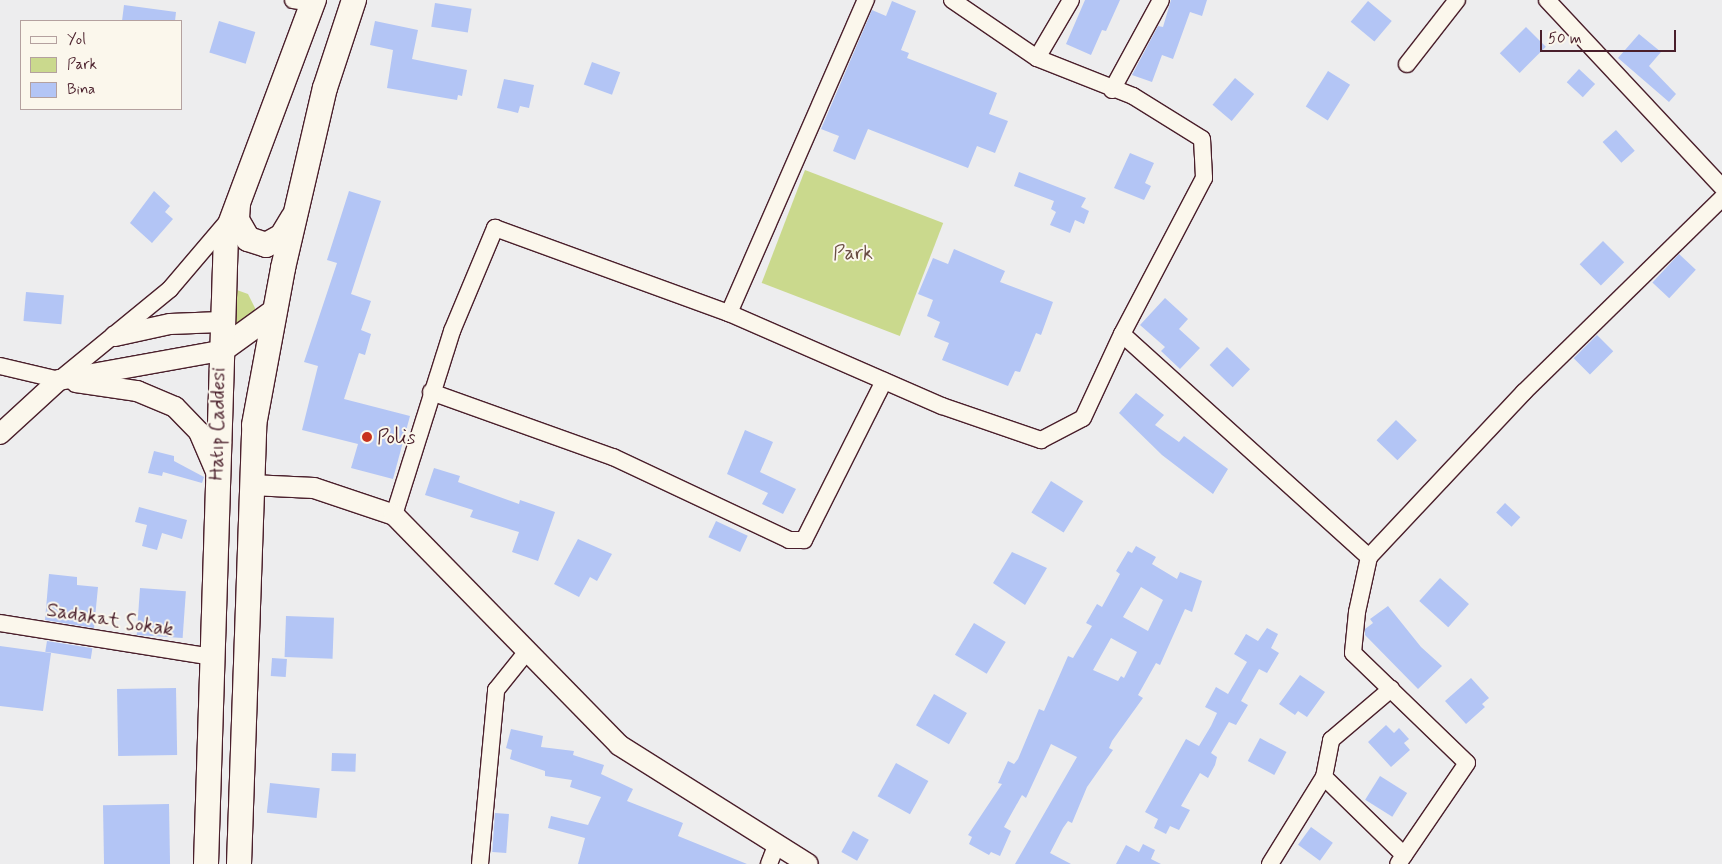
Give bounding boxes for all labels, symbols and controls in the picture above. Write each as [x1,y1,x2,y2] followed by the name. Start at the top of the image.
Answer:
[20,20,182,110] legend
[1542,20,1678,52] scale bar
[1548,29,1582,49] text: 50 m
[67,30,86,50] text: Yol
[67,55,97,75] text: Park
[67,80,95,100] text: Bina
[833,241,873,265] park label: Park
[205,365,231,483] street label: Hatıp Caddesi
[377,425,416,449] place label: Polis
[361,431,373,443] marker: Polis
[44,598,176,642] street label: Sadakat Sokak

